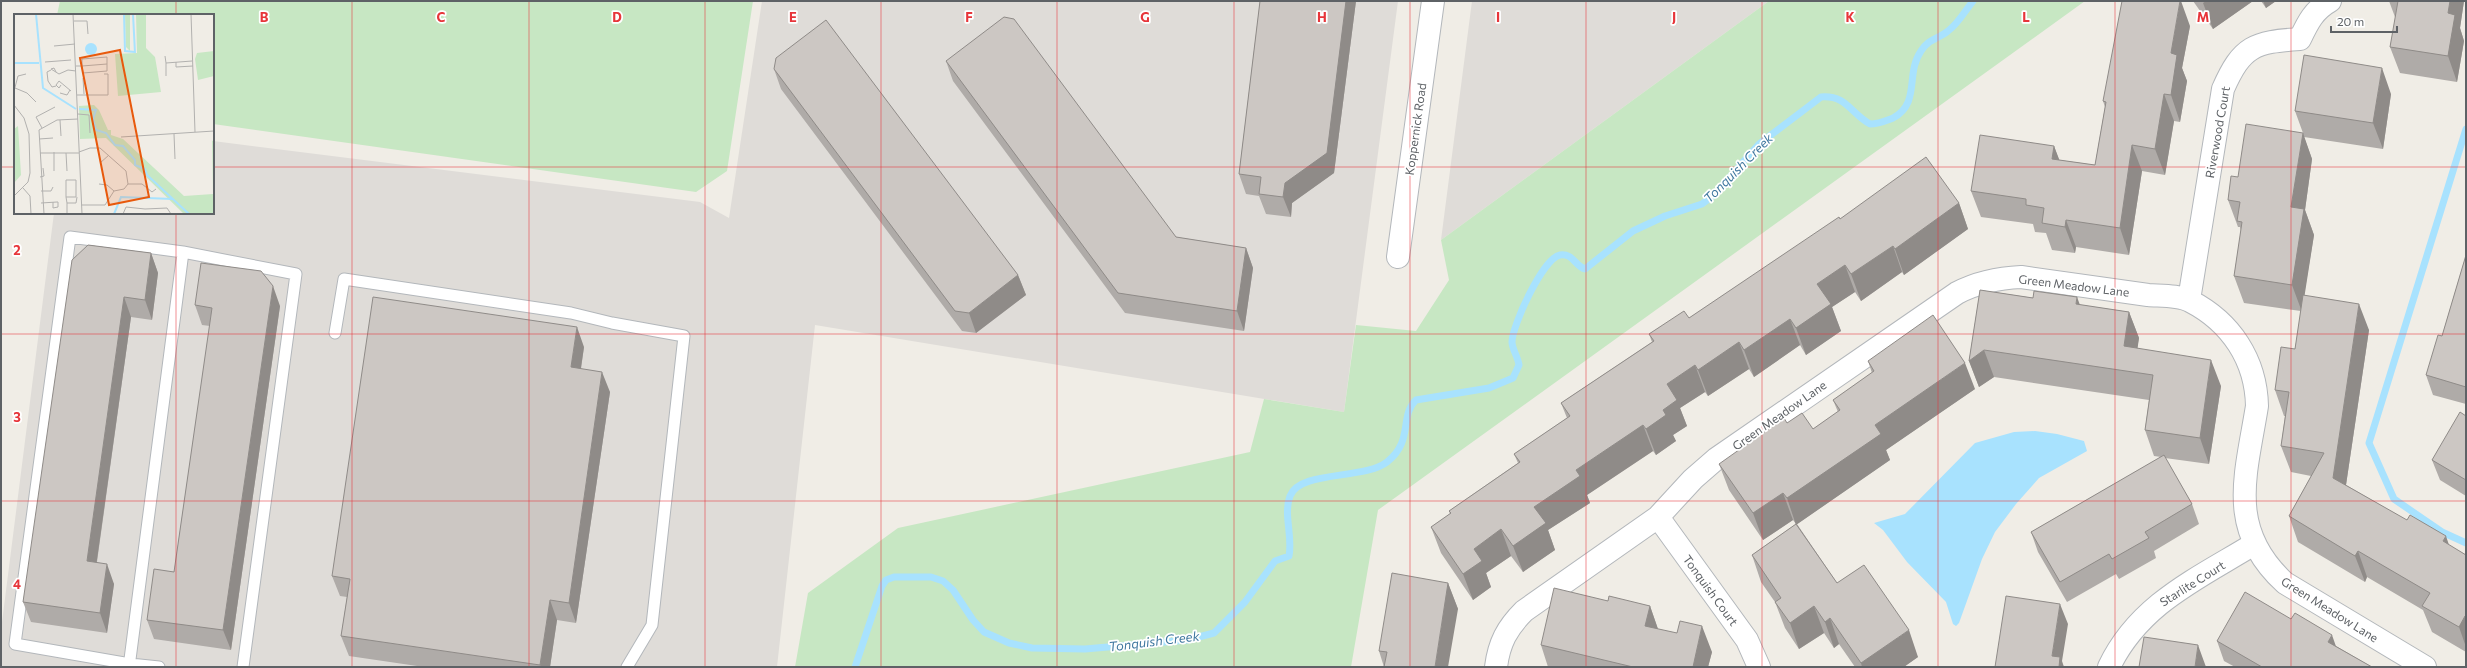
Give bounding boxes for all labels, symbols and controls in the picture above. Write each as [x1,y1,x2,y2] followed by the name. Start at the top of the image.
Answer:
[2331,8,2397,34] scale bar
[260,9,269,25] text: B
[437,9,446,25] text: C
[612,9,622,25] text: D
[789,9,797,25] text: E
[965,9,973,25] text: F
[1140,9,1150,25] text: G
[1317,9,1327,25] text: H
[1496,9,1500,25] text: I
[1672,9,1676,25] text: J
[1845,9,1855,25] text: K
[2022,9,2030,25] text: L
[2197,9,2209,25] text: M
[14,14,214,214] inset map
[2337,14,2364,28] text: 20 m
[1402,82,1428,176] street label: Koppernick Road
[2202,85,2232,179] street label: Riverwood Court
[1700,129,1777,206] water label: Tonquish Creek
[13,242,21,258] text: 2
[2018,271,2130,299] street label: Green Meadow Lane
[1729,377,1829,453] street label: Green Meadow Lane
[13,409,21,425] text: 3
[1681,552,1741,628] street label: Tonquish Court
[2157,557,2227,609] street label: Starlite Court
[2279,574,2381,644] street label: Green Meadow Lane
[13,576,21,592] text: 4
[1108,627,1201,654] water label: Tonquish Creek

